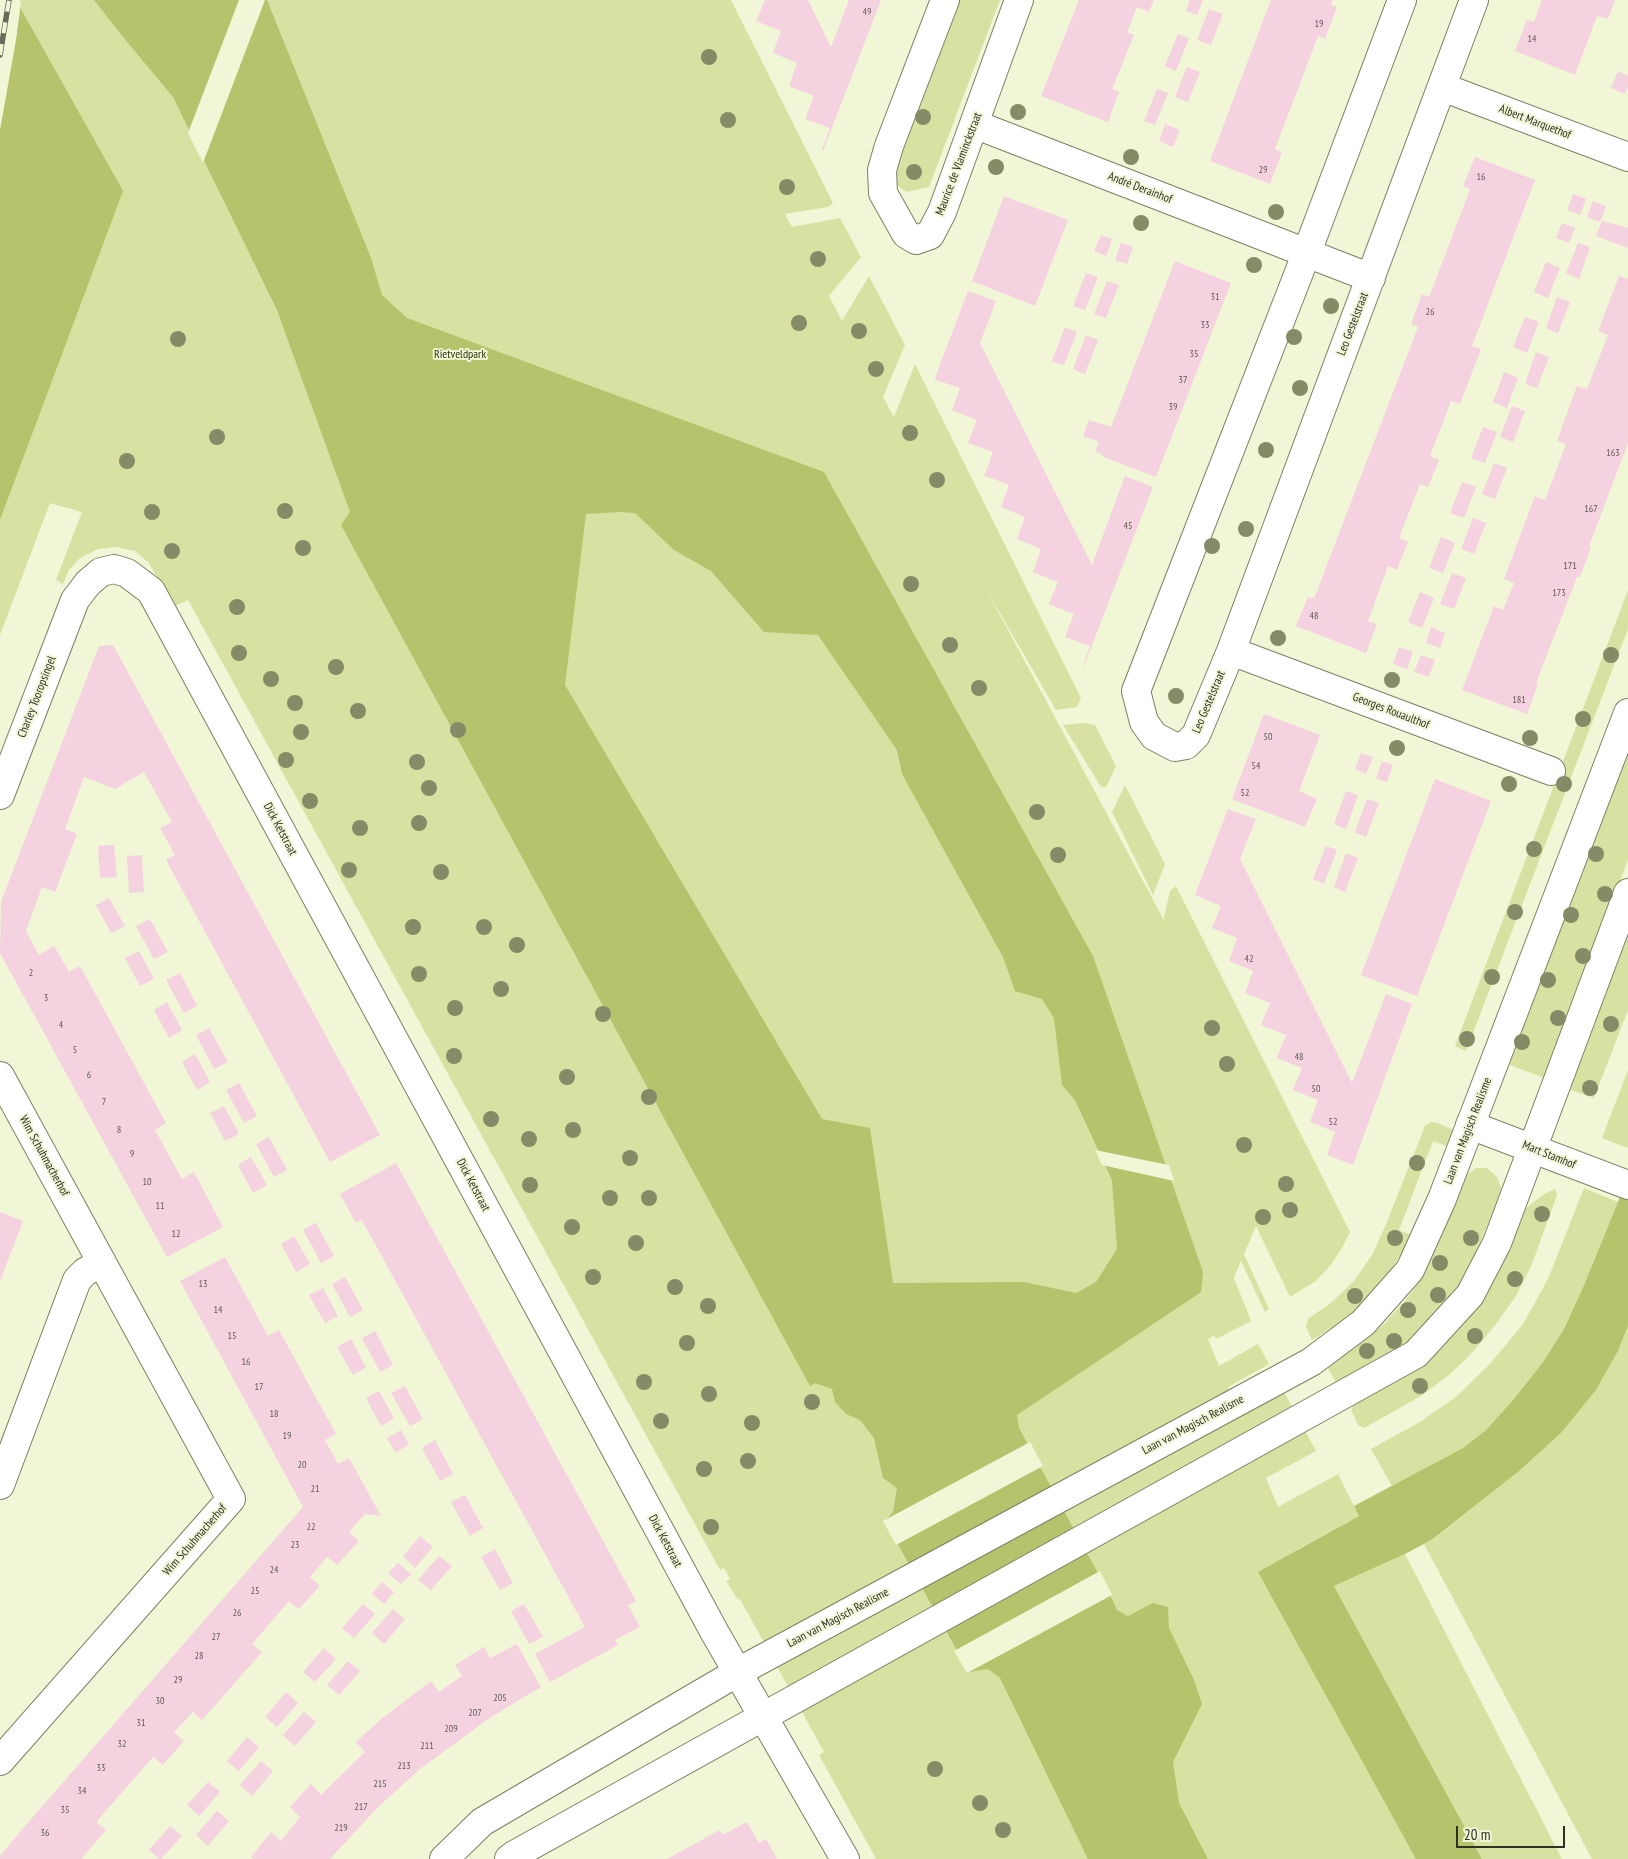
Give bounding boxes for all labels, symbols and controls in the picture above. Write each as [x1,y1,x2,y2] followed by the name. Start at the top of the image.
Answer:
[863,6,871,18] house number: 49
[1315,18,1323,30] house number: 19
[1528,33,1536,45] house number: 14
[1497,102,1573,142] street label: Albert Marquethof
[933,110,985,218] street label: Maurice de Vlaminckstraat
[1259,164,1267,176] house number: 29
[1106,169,1174,207] street label: André Derainhof
[1477,171,1485,183] house number: 16
[1334,290,1372,358] street label: Leo Gestelstraat
[1211,291,1219,303] house number: 31
[1426,306,1434,318] house number: 26
[1201,319,1209,331] house number: 33
[434,348,486,362] park label: Rietveldpark
[1190,348,1198,360] house number: 35
[1179,374,1187,386] house number: 37
[1169,401,1177,413] house number: 39
[1606,447,1620,459] house number: 163
[1584,503,1598,515] house number: 167
[1124,520,1132,532] house number: 45
[1563,560,1577,572] house number: 171
[1552,587,1566,599] house number: 173
[1310,610,1318,622] house number: 48
[15,654,59,740] street label: Charley Tooropsingel
[1189,669,1229,735] street label: Leo Gestelstraat
[1351,690,1431,732] street label: Georges Rouaulthof
[1512,694,1526,706] house number: 181
[1264,731,1272,743] house number: 50
[1252,760,1260,772] house number: 54
[1241,787,1249,799] house number: 52
[260,800,300,858] street label: Dick Ketstraat
[1245,953,1253,965] house number: 42
[29,967,33,979] house number: 2
[44,992,48,1004] house number: 3
[59,1019,63,1031] house number: 4
[73,1044,77,1056] house number: 5
[1295,1051,1303,1063] house number: 48
[87,1069,91,1081] house number: 6
[1441,1076,1495,1186] street label: Laan van Magisch Realisme
[1312,1083,1320,1095] house number: 50
[102,1096,106,1108] house number: 7
[16,1113,72,1199] street label: Wim Schuhmacherhof
[1329,1116,1337,1128] house number: 52
[117,1124,121,1136] house number: 8
[1520,1138,1578,1172] street label: Mart Stamhof
[130,1148,134,1160] house number: 9
[453,1156,493,1214] street label: Dick Ketstraat
[143,1176,151,1188] house number: 10
[156,1200,164,1212] house number: 11
[172,1228,180,1240] house number: 12
[199,1278,207,1290] house number: 13
[214,1304,222,1316] house number: 14
[228,1330,236,1342] house number: 15
[242,1356,250,1368] house number: 16
[255,1381,263,1393] house number: 17
[1140,1392,1246,1458] street label: Laan van Magisch Realisme
[270,1408,278,1420] house number: 18
[283,1430,291,1442] house number: 19
[298,1459,306,1471] house number: 20
[311,1483,319,1495] house number: 21
[160,1501,230,1579] street label: Wim Schuhmacherhof
[645,1512,685,1570] street label: Dick Ketstraat
[307,1521,315,1533] house number: 22
[291,1539,299,1551] house number: 23
[270,1564,278,1576] house number: 24
[251,1585,259,1597] house number: 25
[785,1585,891,1651] street label: Laan van Magisch Realisme
[233,1607,241,1619] house number: 26
[212,1631,220,1643] house number: 27
[195,1650,203,1662] house number: 28
[174,1674,182,1686] house number: 29
[493,1692,507,1704] house number: 205
[156,1695,164,1707] house number: 30
[468,1707,482,1719] house number: 207
[137,1717,145,1729] house number: 31
[444,1723,458,1735] house number: 209
[118,1738,126,1750] house number: 32
[420,1740,434,1752] house number: 211
[397,1760,411,1772] house number: 213
[97,1762,105,1774] house number: 33
[373,1778,387,1790] house number: 215
[78,1785,86,1797] house number: 34
[354,1801,368,1813] house number: 217
[61,1804,69,1816] house number: 35
[1458,1816,1567,1848] scale bar
[334,1822,348,1834] house number: 219
[1464,1825,1490,1844] text: 20 m
[41,1827,49,1839] house number: 36

